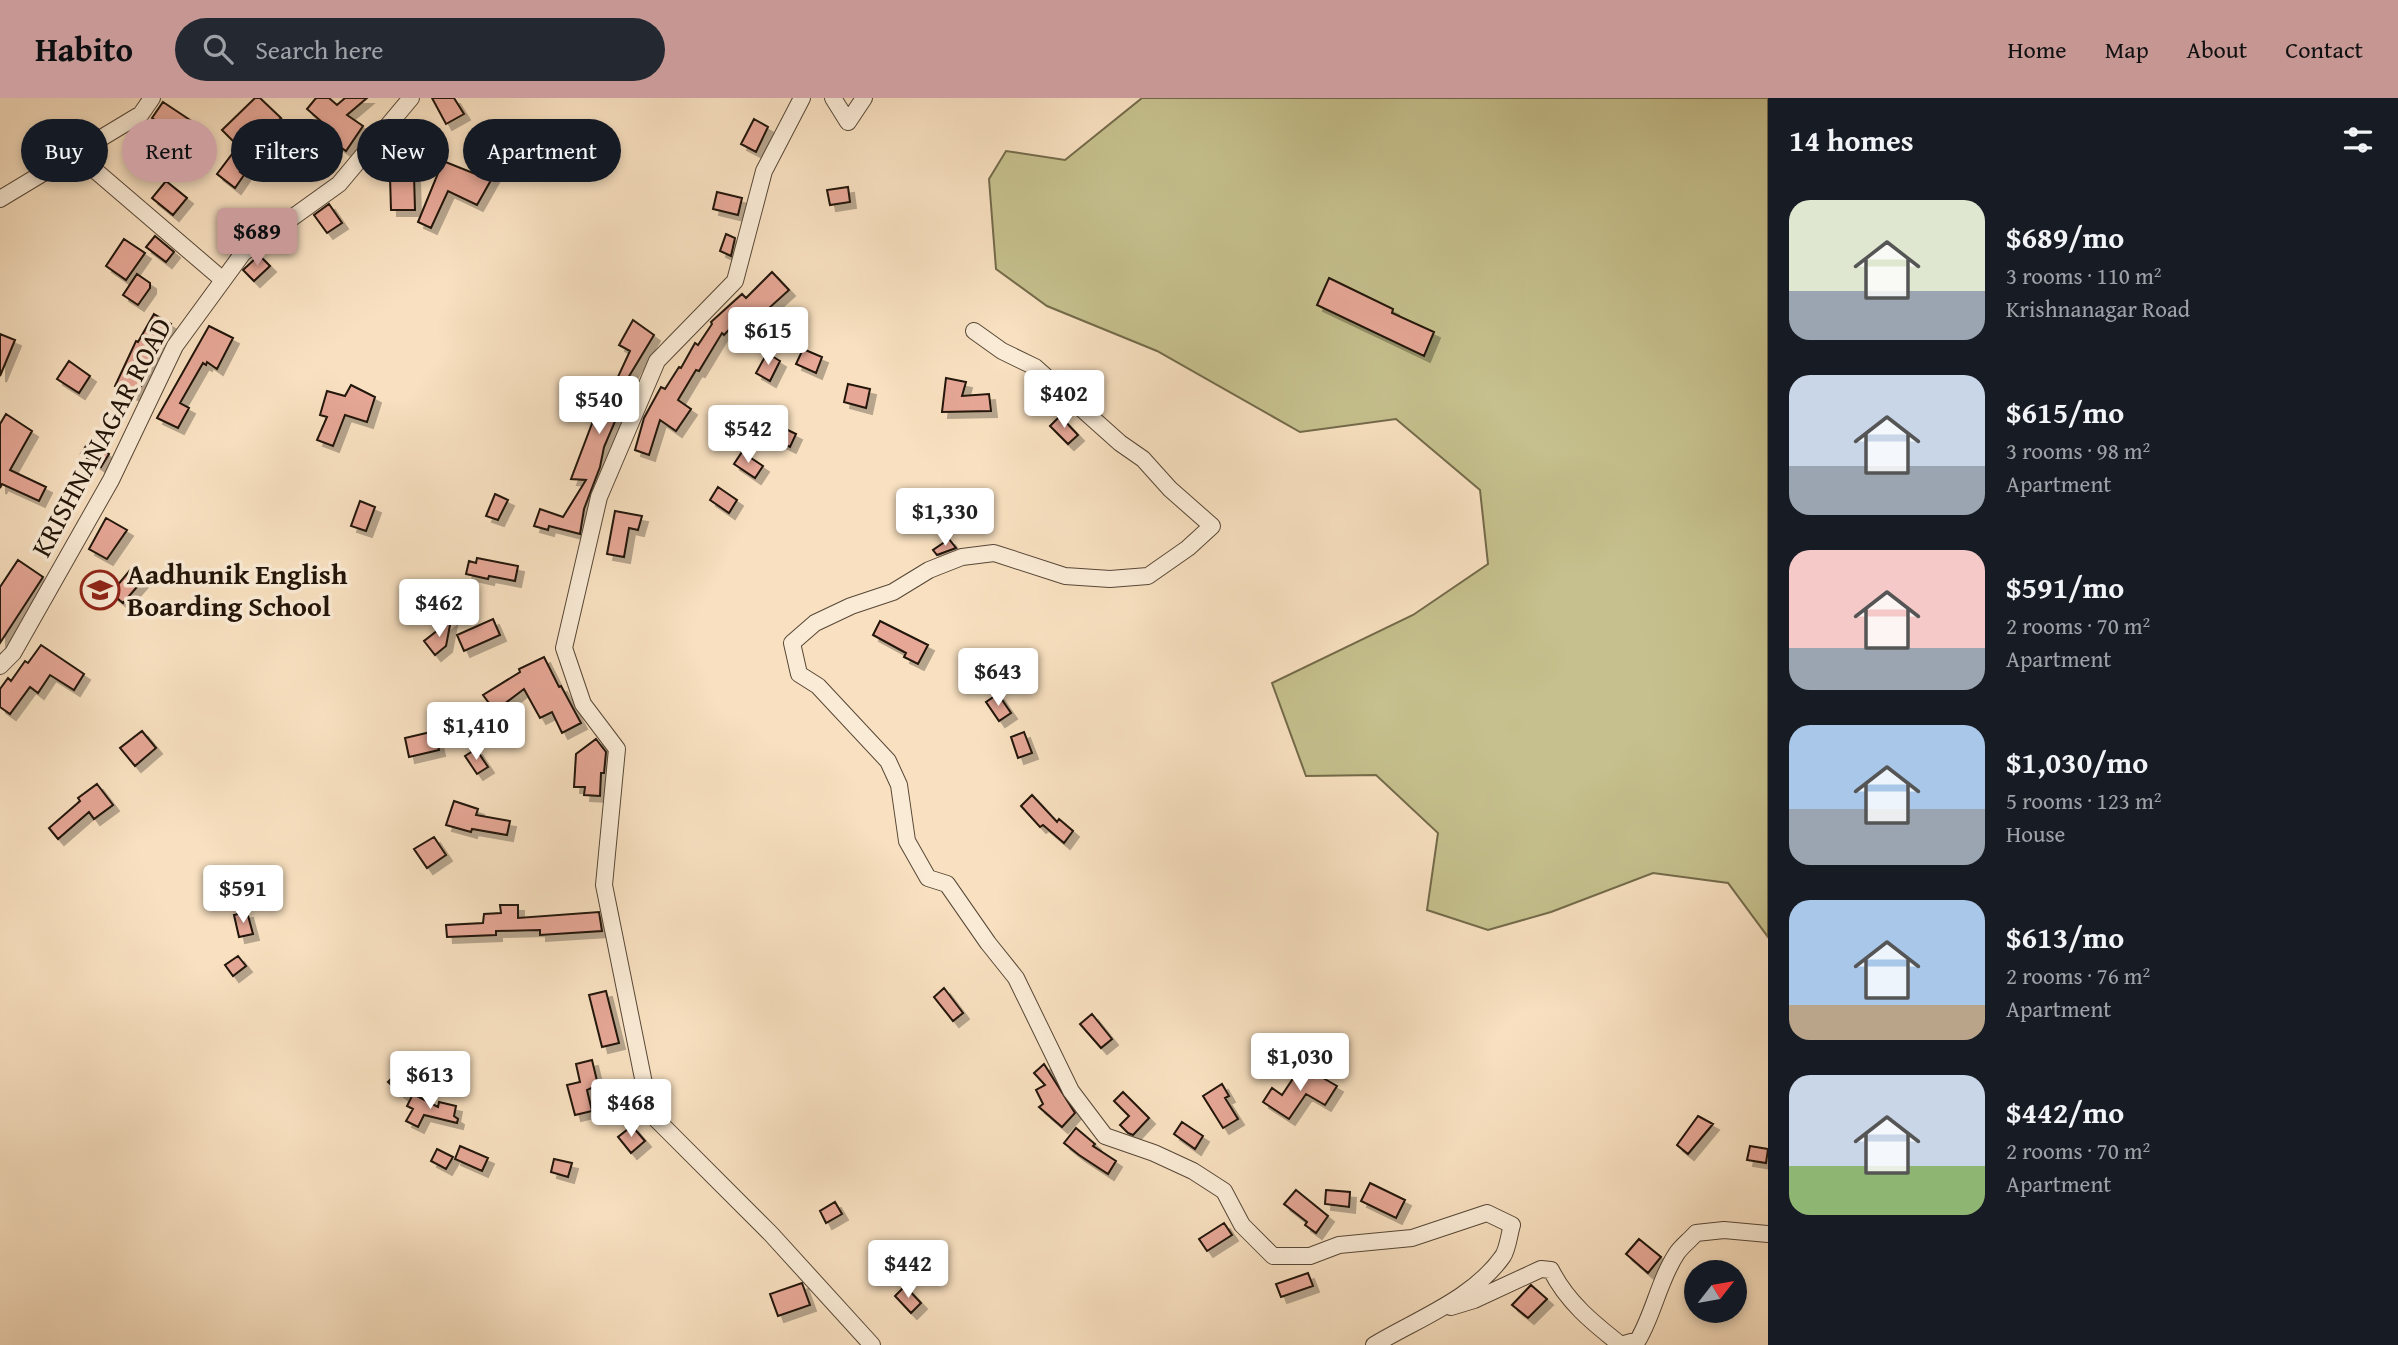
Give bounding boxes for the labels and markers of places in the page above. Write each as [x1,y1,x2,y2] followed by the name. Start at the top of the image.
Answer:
[216,208,298,268] pin: $689
[727,308,809,367] pin: $615
[1023,370,1105,430] pin: $402
[558,376,640,436] pin: $540
[707,406,789,465] pin: $542
[888,489,1002,548] pin: $1,330
[127,553,348,626] place label: Aadhunik English Boarding School
[79,569,121,611] school or university icon: Aadhunik English Boarding School
[398,580,480,639] pin: $462
[957,648,1039,708] pin: $643
[419,702,533,762] pin: $1,410
[202,866,284,925] pin: $591
[1243,1034,1357,1093] pin: $1,030
[389,1052,471,1111] pin: $613
[590,1080,672,1139] pin: $468
[867,1240,949,1300] pin: $442

